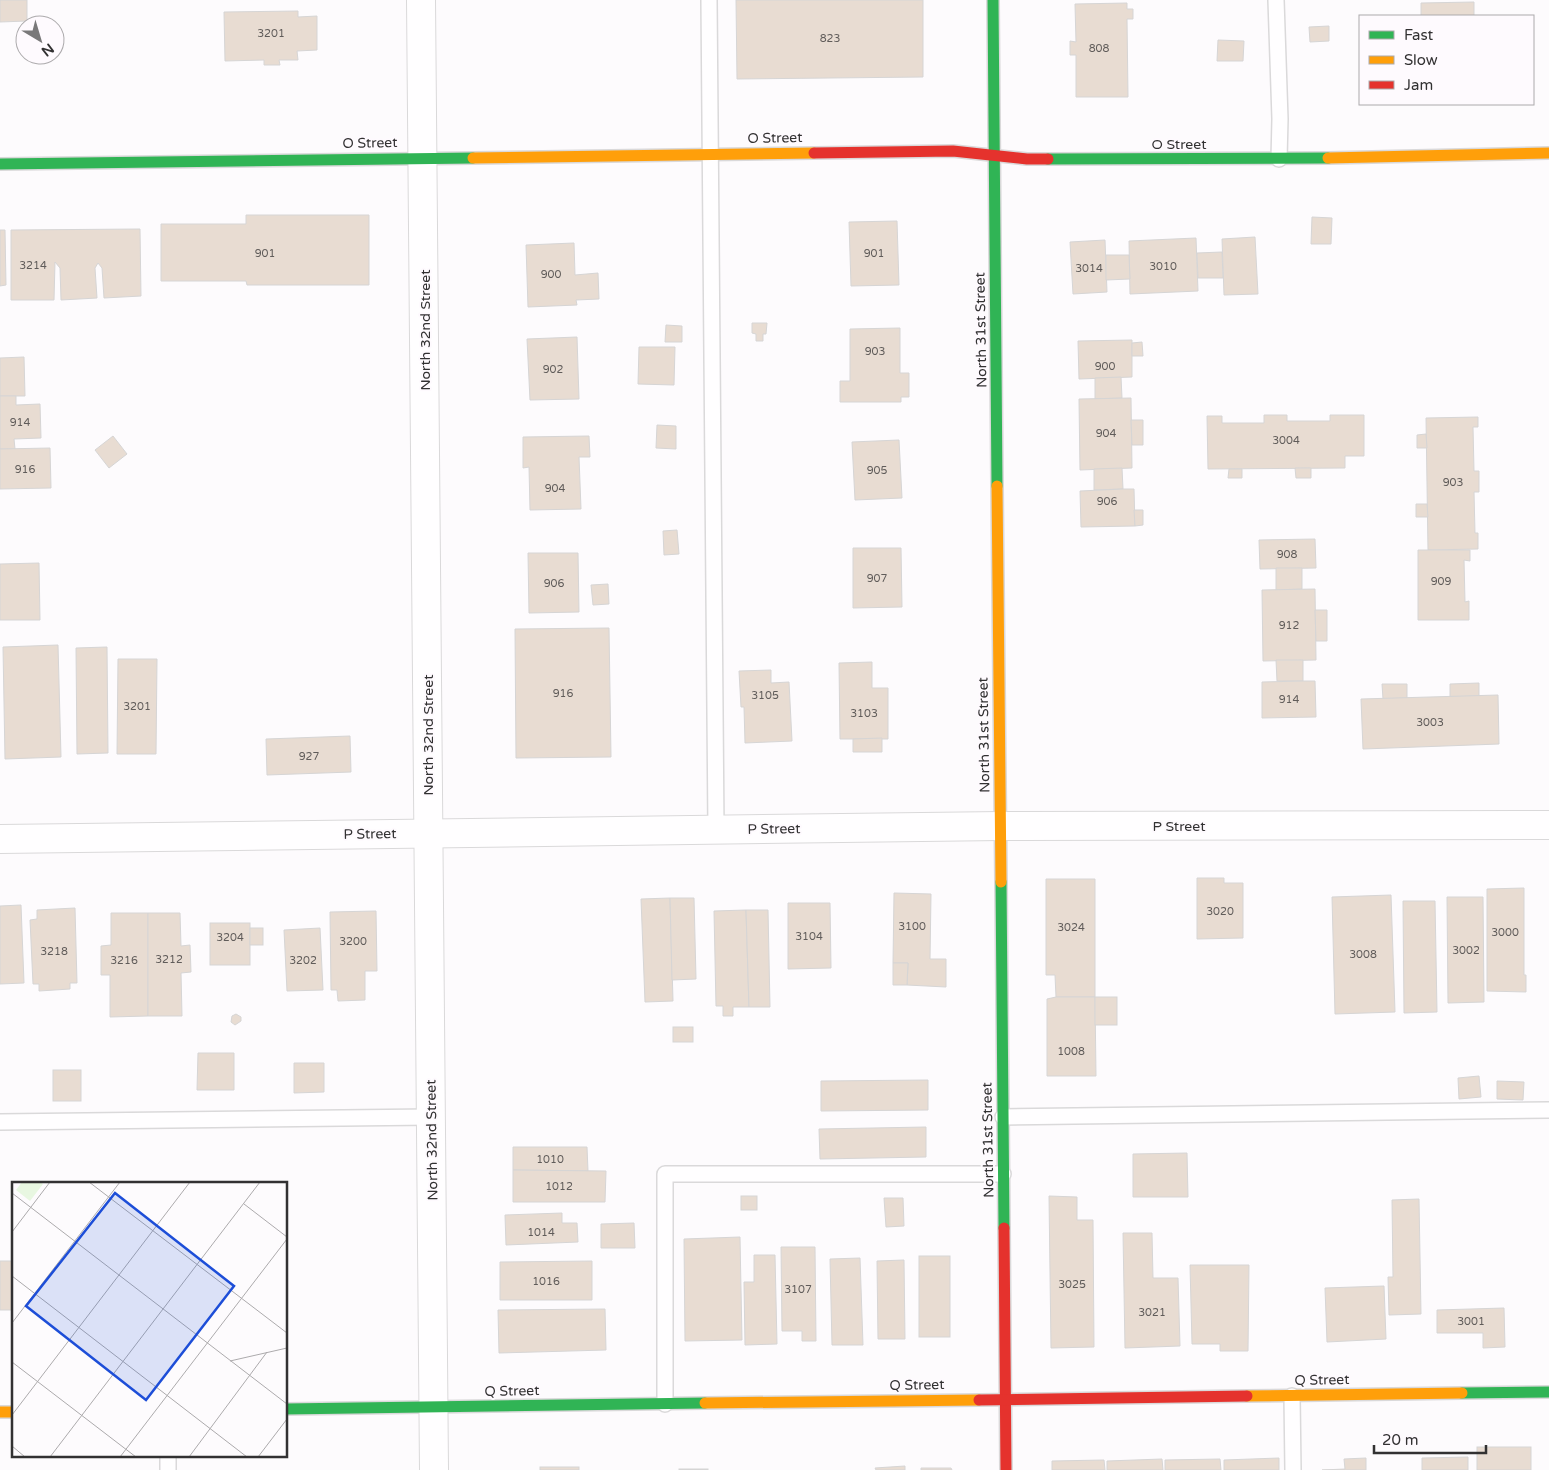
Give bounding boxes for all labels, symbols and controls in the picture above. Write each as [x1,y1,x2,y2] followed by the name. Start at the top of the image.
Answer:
[15,15,65,65] north arrow
[1359,15,1534,105] legend
[1404,26,1434,44] text: Fast
[257,27,285,40] house number: 3201
[820,32,840,45] house number: 823
[38,40,57,60] text: N
[1089,42,1109,55] house number: 808
[1404,51,1438,69] text: Slow
[1404,76,1433,94] text: Jam
[747,129,803,147] street label: O Street
[342,134,398,152] street label: O Street
[1151,136,1207,153] street label: O Street
[255,247,275,260] house number: 901
[864,247,884,260] house number: 901
[19,259,47,272] house number: 3214
[1149,260,1177,273] house number: 3010
[1075,262,1103,275] house number: 3014
[541,268,561,281] house number: 900
[417,269,434,391] street label: North 32nd Street
[971,271,991,388] street label: North 31st Street
[865,345,885,358] house number: 903
[1095,360,1115,373] house number: 900
[543,363,563,376] house number: 902
[10,416,30,429] house number: 914
[1096,427,1116,440] house number: 904
[1272,434,1300,447] house number: 3004
[15,463,35,476] house number: 916
[867,464,887,477] house number: 905
[1443,476,1463,489] house number: 903
[545,482,565,495] house number: 904
[1097,495,1117,508] house number: 906
[1277,548,1297,561] house number: 908
[867,572,887,585] house number: 907
[1431,575,1451,588] house number: 909
[544,577,564,590] house number: 906
[1279,619,1299,632] house number: 912
[420,674,437,796] street label: North 32nd Street
[974,676,994,793] street label: North 31st Street
[553,687,573,700] house number: 916
[751,689,779,702] house number: 3105
[1279,693,1299,706] house number: 914
[123,700,151,713] house number: 3201
[850,707,878,720] house number: 3103
[1416,716,1444,729] house number: 3003
[299,750,319,763] house number: 927
[1152,818,1206,835] street label: P Street
[747,820,801,838] street label: P Street
[343,825,397,843] street label: P Street
[1206,905,1234,918] house number: 3020
[898,920,926,933] house number: 3100
[1057,921,1085,934] house number: 3024
[1491,926,1519,939] house number: 3000
[795,930,823,943] house number: 3104
[216,931,244,944] house number: 3204
[339,935,367,948] house number: 3200
[1452,944,1480,957] house number: 3002
[40,945,68,958] house number: 3218
[1349,948,1377,961] house number: 3008
[155,953,183,966] house number: 3212
[110,954,138,967] house number: 3216
[289,954,317,967] house number: 3202
[1057,1045,1085,1058] house number: 1008
[422,1079,442,1201] street label: North 32nd Street
[978,1081,998,1198] street label: North 31st Street
[536,1153,564,1166] house number: 1010
[545,1180,573,1193] house number: 1012
[12,1182,288,1458] inset map
[527,1226,555,1239] house number: 1014
[532,1275,560,1288] house number: 1016
[1058,1278,1086,1291] house number: 3025
[784,1283,812,1296] house number: 3107
[1138,1306,1166,1319] house number: 3021
[1457,1315,1485,1328] house number: 3001
[1294,1371,1350,1389] street label: Q Street
[889,1376,945,1394] street label: Q Street
[484,1382,540,1400] street label: Q Street
[1374,1422,1486,1454] scale bar
[1382,1431,1419,1449] text: 20 m

